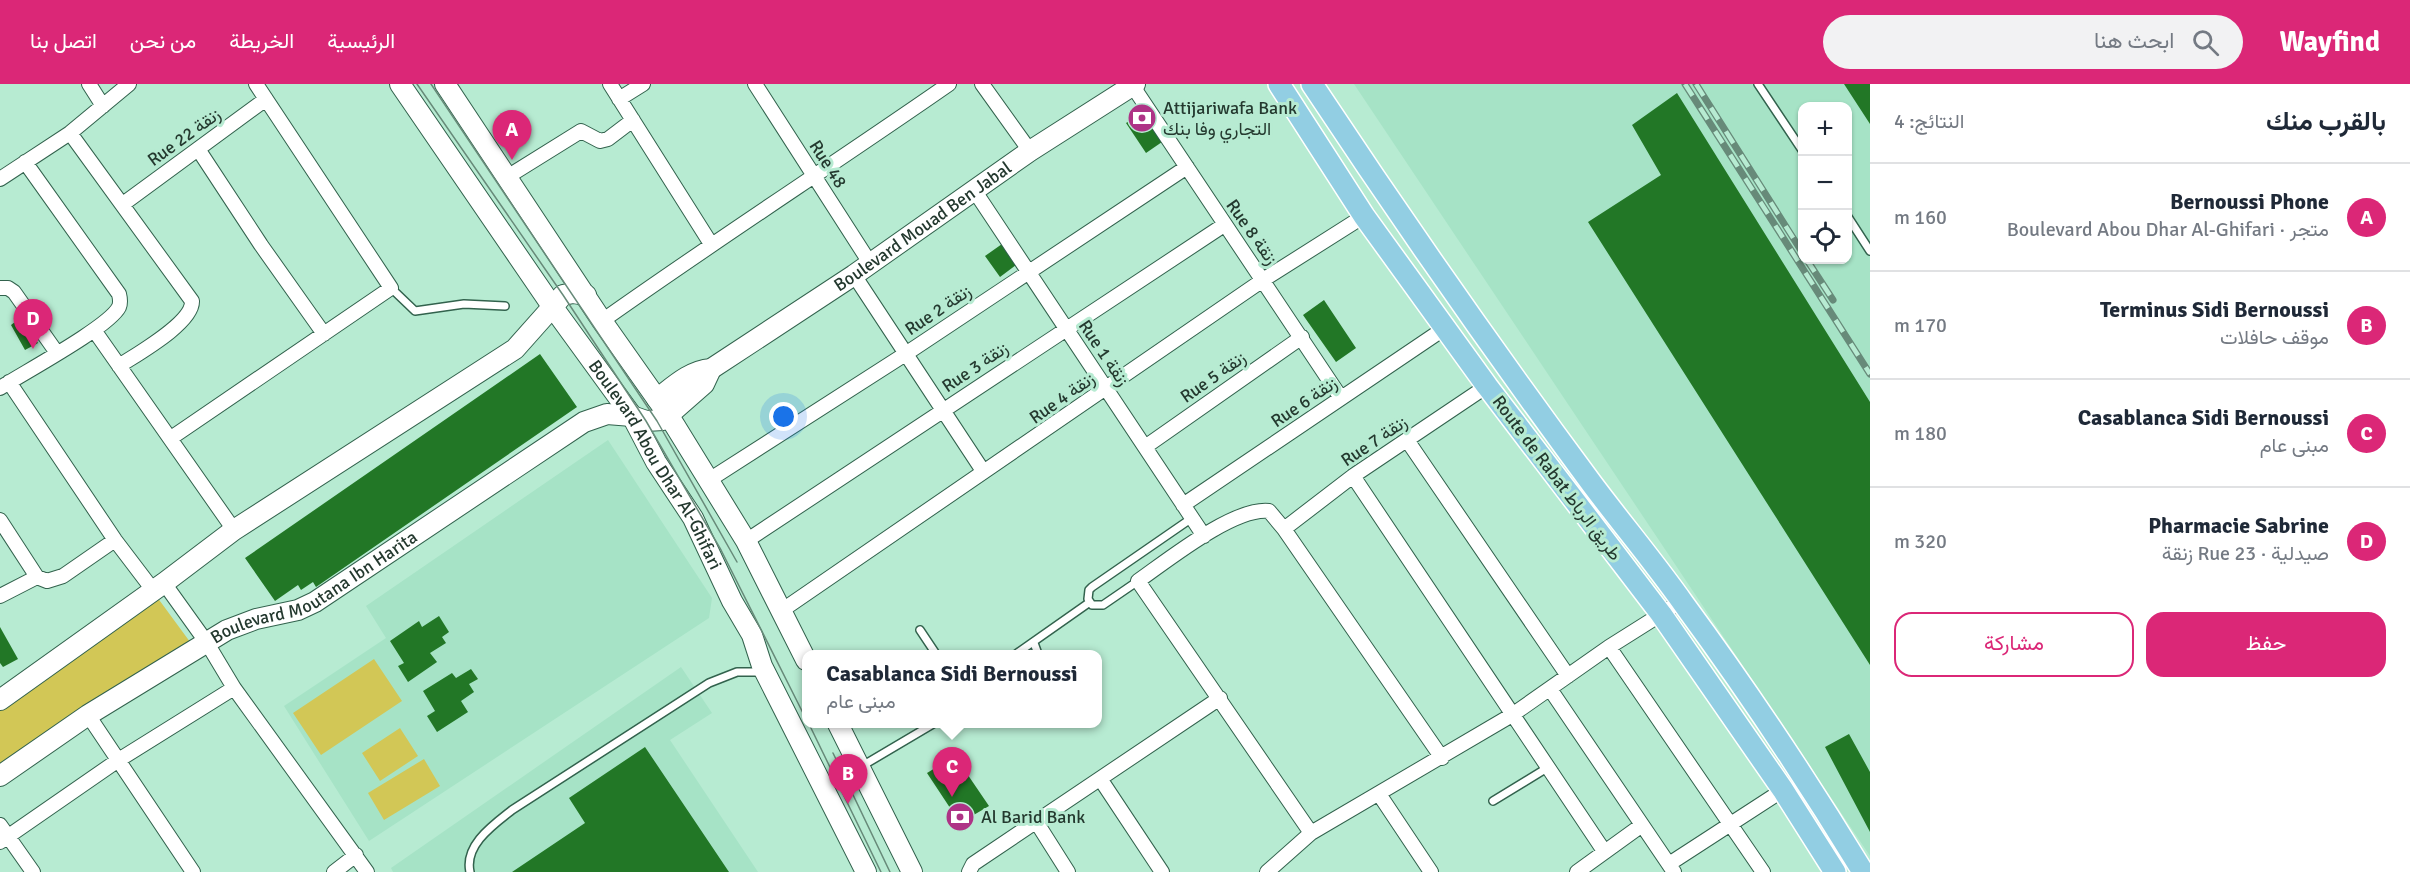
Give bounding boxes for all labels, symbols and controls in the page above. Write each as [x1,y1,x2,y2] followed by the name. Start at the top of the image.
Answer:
[1823,15,2243,69] search box
[2279,25,2380,59] text: Wayfind
[2189,26,2222,59] icon: search
[2094,27,2174,54] text: ابحث هنا
[30,28,97,54] text: اتصل بنا
[130,28,196,54] text: من نحن
[229,28,294,54] text: الخريطة
[327,28,395,54] text: الرئيسية
[1163,97,1297,144] place label: Attijariwafa Bank التجاري وفا بنك
[1126,102,1158,134] bank icon: Attijariwafa Bank التجاري وفا بنك
[1798,102,1852,264] map controls
[1798,102,1852,156] button: +
[143,103,225,171] street label: Rue 22 زنقة
[2266,106,2386,138] text: بالقرب منك
[1894,109,1965,134] text: النتائج: 4
[492,110,532,160] pin: A
[804,136,852,192] street label: Rue 48
[830,156,1016,296] street label: Boulevard Mouad Ben Jabal
[1798,156,1852,210] button: −
[2170,188,2329,215] text: Bernoussi Phone
[1221,195,1283,269] street label: Rue 8 زنقة
[1894,205,1947,230] text: 160 m
[2360,205,2373,230] text: A
[1798,210,1852,264] button: locate
[2007,217,2329,242] text: متجر · Boulevard Abou Dhar Al-Ghifari
[901,280,975,340] street label: Rue 2 زنقة
[2100,296,2329,323] text: Terminus Sidi Bernoussi
[14,300,52,349] pin: D
[1894,313,1947,338] text: 170 m
[2360,313,2373,338] text: B
[1074,316,1134,390] street label: Rue 1 زنقة
[2220,325,2329,350] text: موقف حافلات
[938,337,1012,397] street label: Rue 3 زنقة
[1176,346,1250,408] street label: Rue 5 زنقة
[584,355,727,573] street label: Boulevard Abou Dhar Al-Ghifari
[1025,367,1099,429] street label: Rue 4 زنقة
[1267,372,1341,432] street label: Rue 6 زنقة
[1488,391,1626,565] street label: Route de Rabat طريق الرباط
[769,402,798,431] your location
[2078,404,2329,431] text: Casablanca Sidi Bernoussi
[1337,411,1411,471] street label: Rue 7 زنقة
[1894,421,1947,446] text: 180 m
[2360,421,2373,446] text: C
[2260,433,2329,458] text: مبنى عام
[2148,512,2329,539] text: Pharmacie Sabrine
[207,526,421,648] street label: Boulevard Moutana Ibn Harita
[1894,529,1947,554] text: 320 m
[2360,529,2373,554] text: D
[2162,541,2329,566] text: صيدلية · Rue 23 زنقة
[1894,612,2134,677] button: مشاركة
[2146,612,2386,677] button: حفظ
[802,650,1102,728] popup
[826,660,1078,687] text: Casablanca Sidi Bernoussi
[826,689,896,714] text: مبنى عام
[932,748,972,797] pin: C
[828,754,868,804] pin: B
[944,801,976,833] bank icon: Al Barid Bank
[981,806,1085,828] place label: Al Barid Bank

